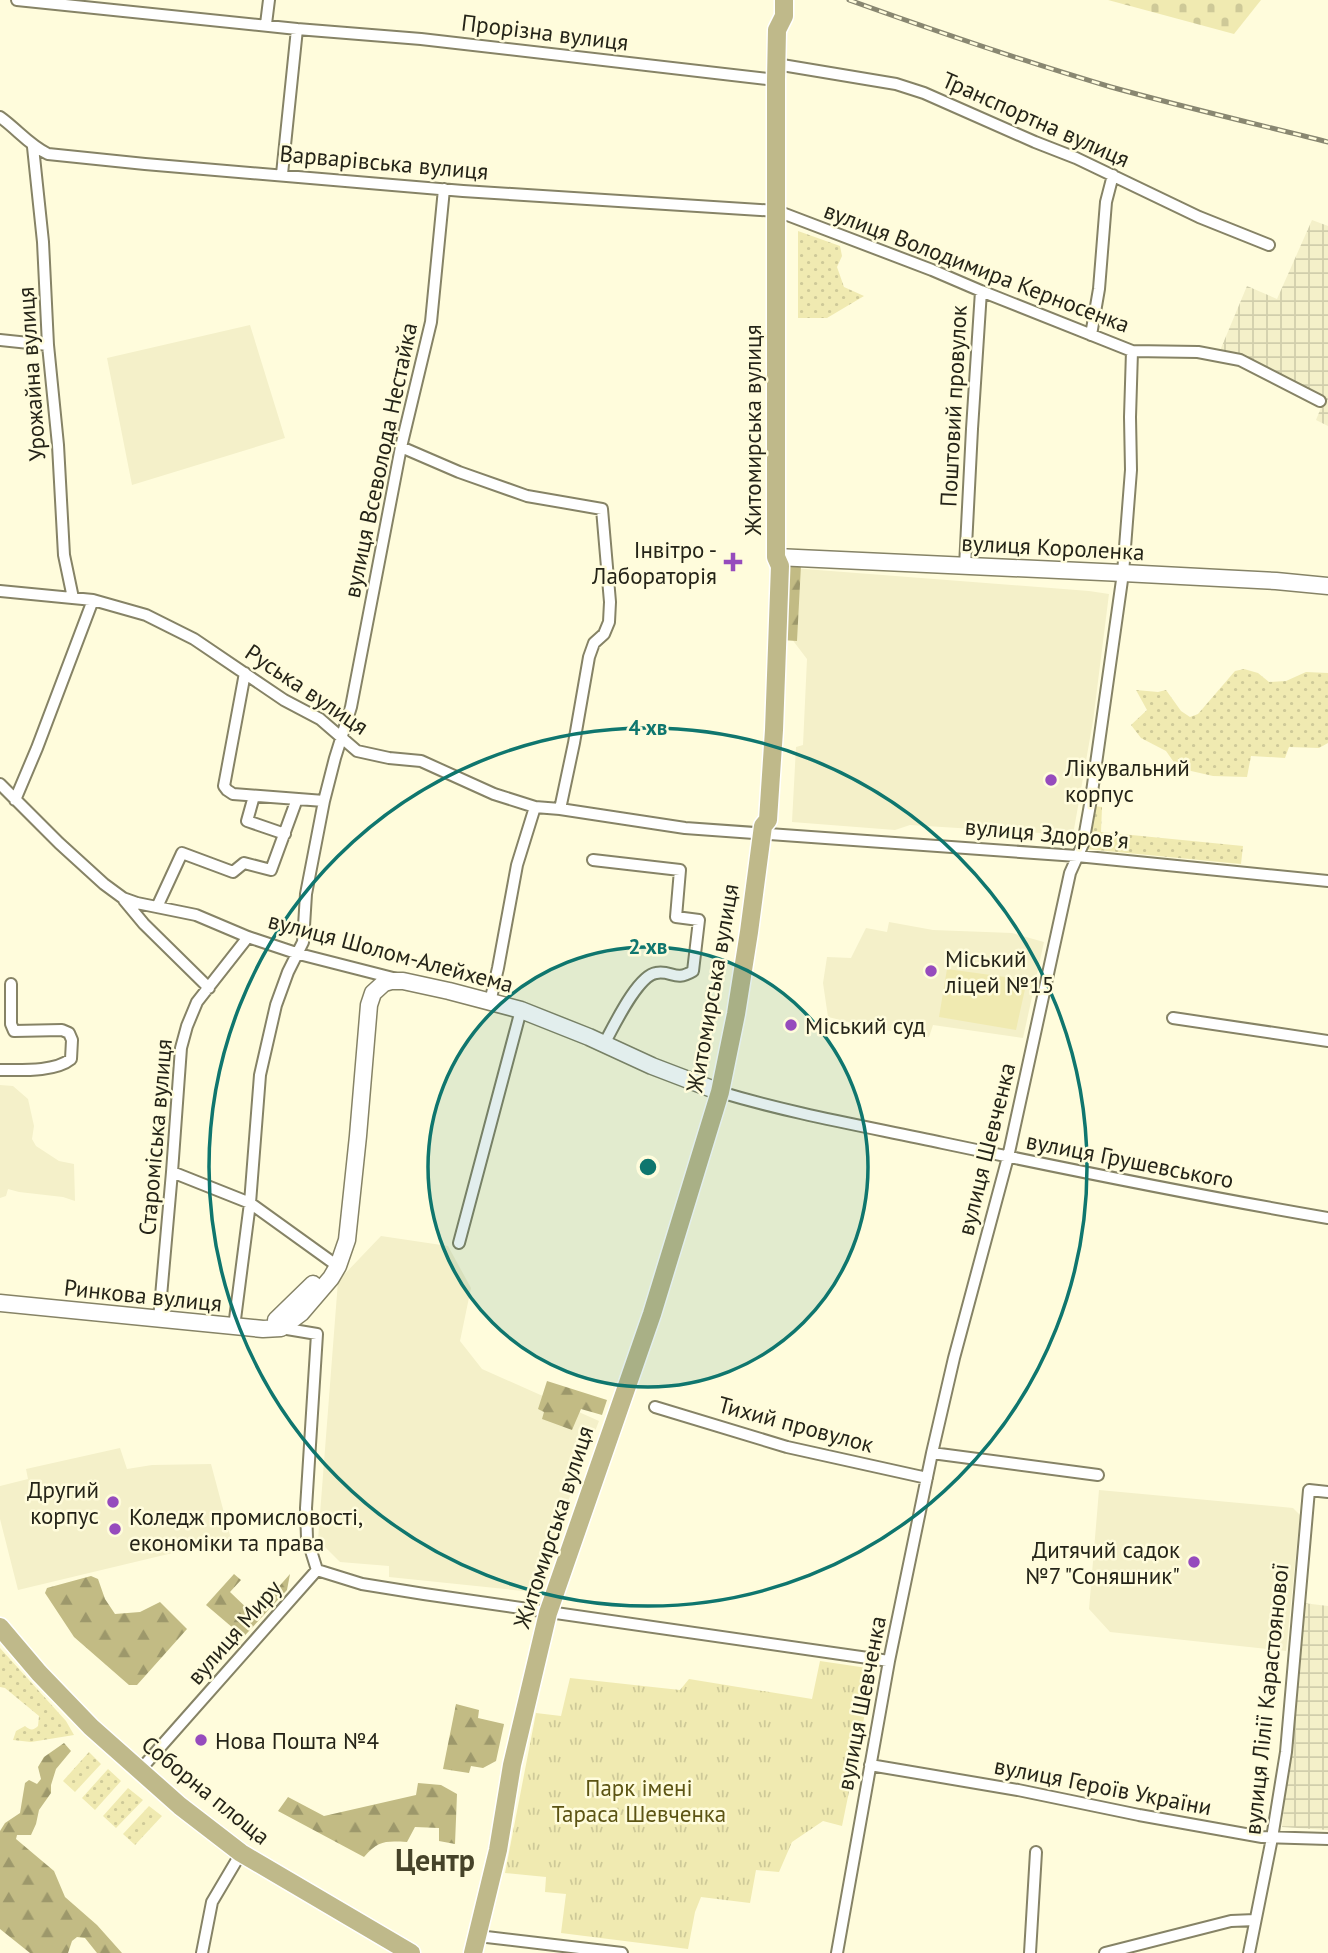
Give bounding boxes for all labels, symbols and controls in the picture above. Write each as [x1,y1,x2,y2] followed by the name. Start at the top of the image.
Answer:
[460,7,630,57] street label: Прорізна вулиця
[938,65,1134,173] street label: Транспортна вулиця
[278,138,490,186] street label: Варварівська вулиця
[820,195,1134,339] street label: вулиця Володимира Керносенка
[10,286,52,462] street label: Урожайна вулиця
[933,304,973,508] street label: Поштовий провулок
[337,320,423,600] street label: вулиця Всеволода Нестайка
[738,324,767,537] street label: Житомирська вулиця
[961,528,1145,566] street label: вулиця Короленка
[591,535,717,590] place label: Інвітро - Лабораторія
[723,552,743,572] marker: Інвітро - Лабораторія
[240,637,374,741] street label: Руська вулиця
[629,714,667,741] text: 4 хв
[1064,753,1190,808] place label: Лікувальний корпус
[1043,772,1059,788] marker: Лікувальний корпус
[964,811,1130,855] street label: вулиця Здоровʼя
[679,882,745,1095] street label: Житомирська вулиця
[265,905,517,999] street label: вулиця Шолом-Алейхема
[629,933,667,960] text: 2 хв
[944,944,1054,999] place label: Міський ліцей №15
[923,963,939,979] marker: Міський ліцей №15
[805,1011,926,1040] place label: Міський суд
[783,1017,799,1033] marker: Міський суд
[132,1038,178,1236] street label: Староміська вулиця
[951,1060,1021,1238] street label: вулиця Шевченка
[1024,1126,1236,1194] street label: вулиця Грушевського
[636,1155,660,1179] centre of rings
[63,1272,223,1318] street label: Ринкова вулиця
[715,1389,877,1459] street label: Тихий провулок
[506,1422,599,1633] street label: Житомирська вулиця
[27,1475,99,1530] place label: Другий корпус
[105,1494,121,1510] marker: Другий корпус
[129,1502,363,1557] place label: Коледж промисловості, економіки та права
[107,1521,123,1537] marker: Коледж промисловості, економіки та права
[1025,1535,1180,1590] place label: Дитячий садок №7 "Соняшник"
[1186,1554,1202,1570] marker: Дитячий садок №7 "Соняшник"
[1237,1562,1295,1836] street label: вулиця Лілії Карастоянової
[181,1573,288,1690] street label: вулиця Миру
[830,1613,892,1793] street label: вулиця Шевченка
[215,1726,379,1755] place label: Нова Пошта №4
[136,1729,276,1851] street label: Соборна площа
[193,1732,209,1748] marker: Нова Пошта №4
[992,1751,1214,1821] street label: вулиця Героїв України
[552,1773,726,1828] park label: Парк імені Тараса Шевченка
[395,1840,475,1879] district label: Центр

